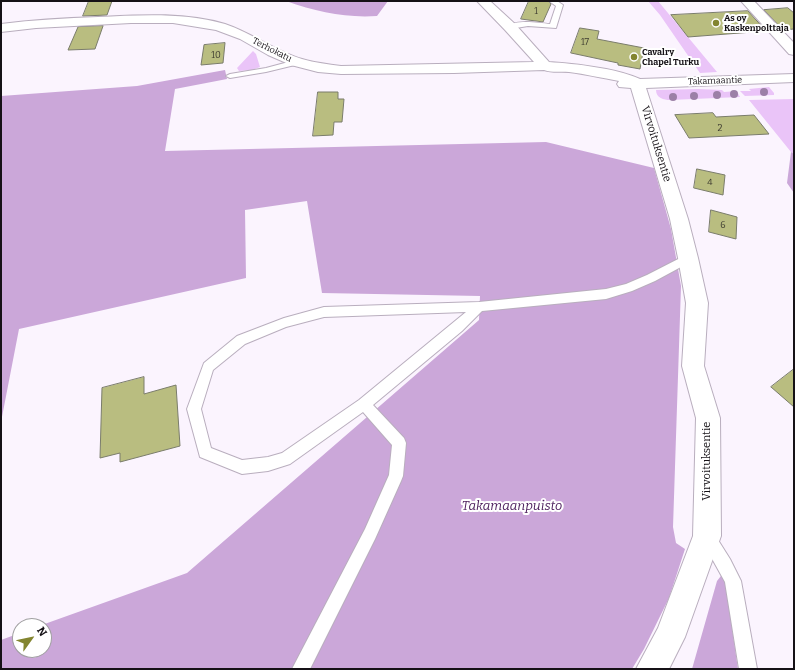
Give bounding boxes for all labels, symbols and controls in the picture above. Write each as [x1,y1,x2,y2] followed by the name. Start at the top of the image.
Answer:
[534,6,538,16] house number: 1
[724,13,789,34] place label: As oy Kaskenpolttaja
[711,18,721,28] marker: As oy Kaskenpolttaja
[250,35,294,65] street label: Terhokatu
[581,37,589,47] house number: 17
[642,47,699,68] place label: Cavalry Chapel Turku
[211,50,221,60] house number: 10
[629,52,639,62] marker: Cavalry Chapel Turku
[688,75,742,87] street label: Takamaantie
[638,104,674,184] street label: Virvoituksentie
[718,123,722,133] house number: 2
[707,177,713,187] house number: 4
[720,220,726,230] house number: 6
[700,422,714,500] street label: Virvoituksentie
[462,498,562,514] park label: Takamaanpuisto
[12,618,52,658] north arrow
[34,625,49,639] text: N

